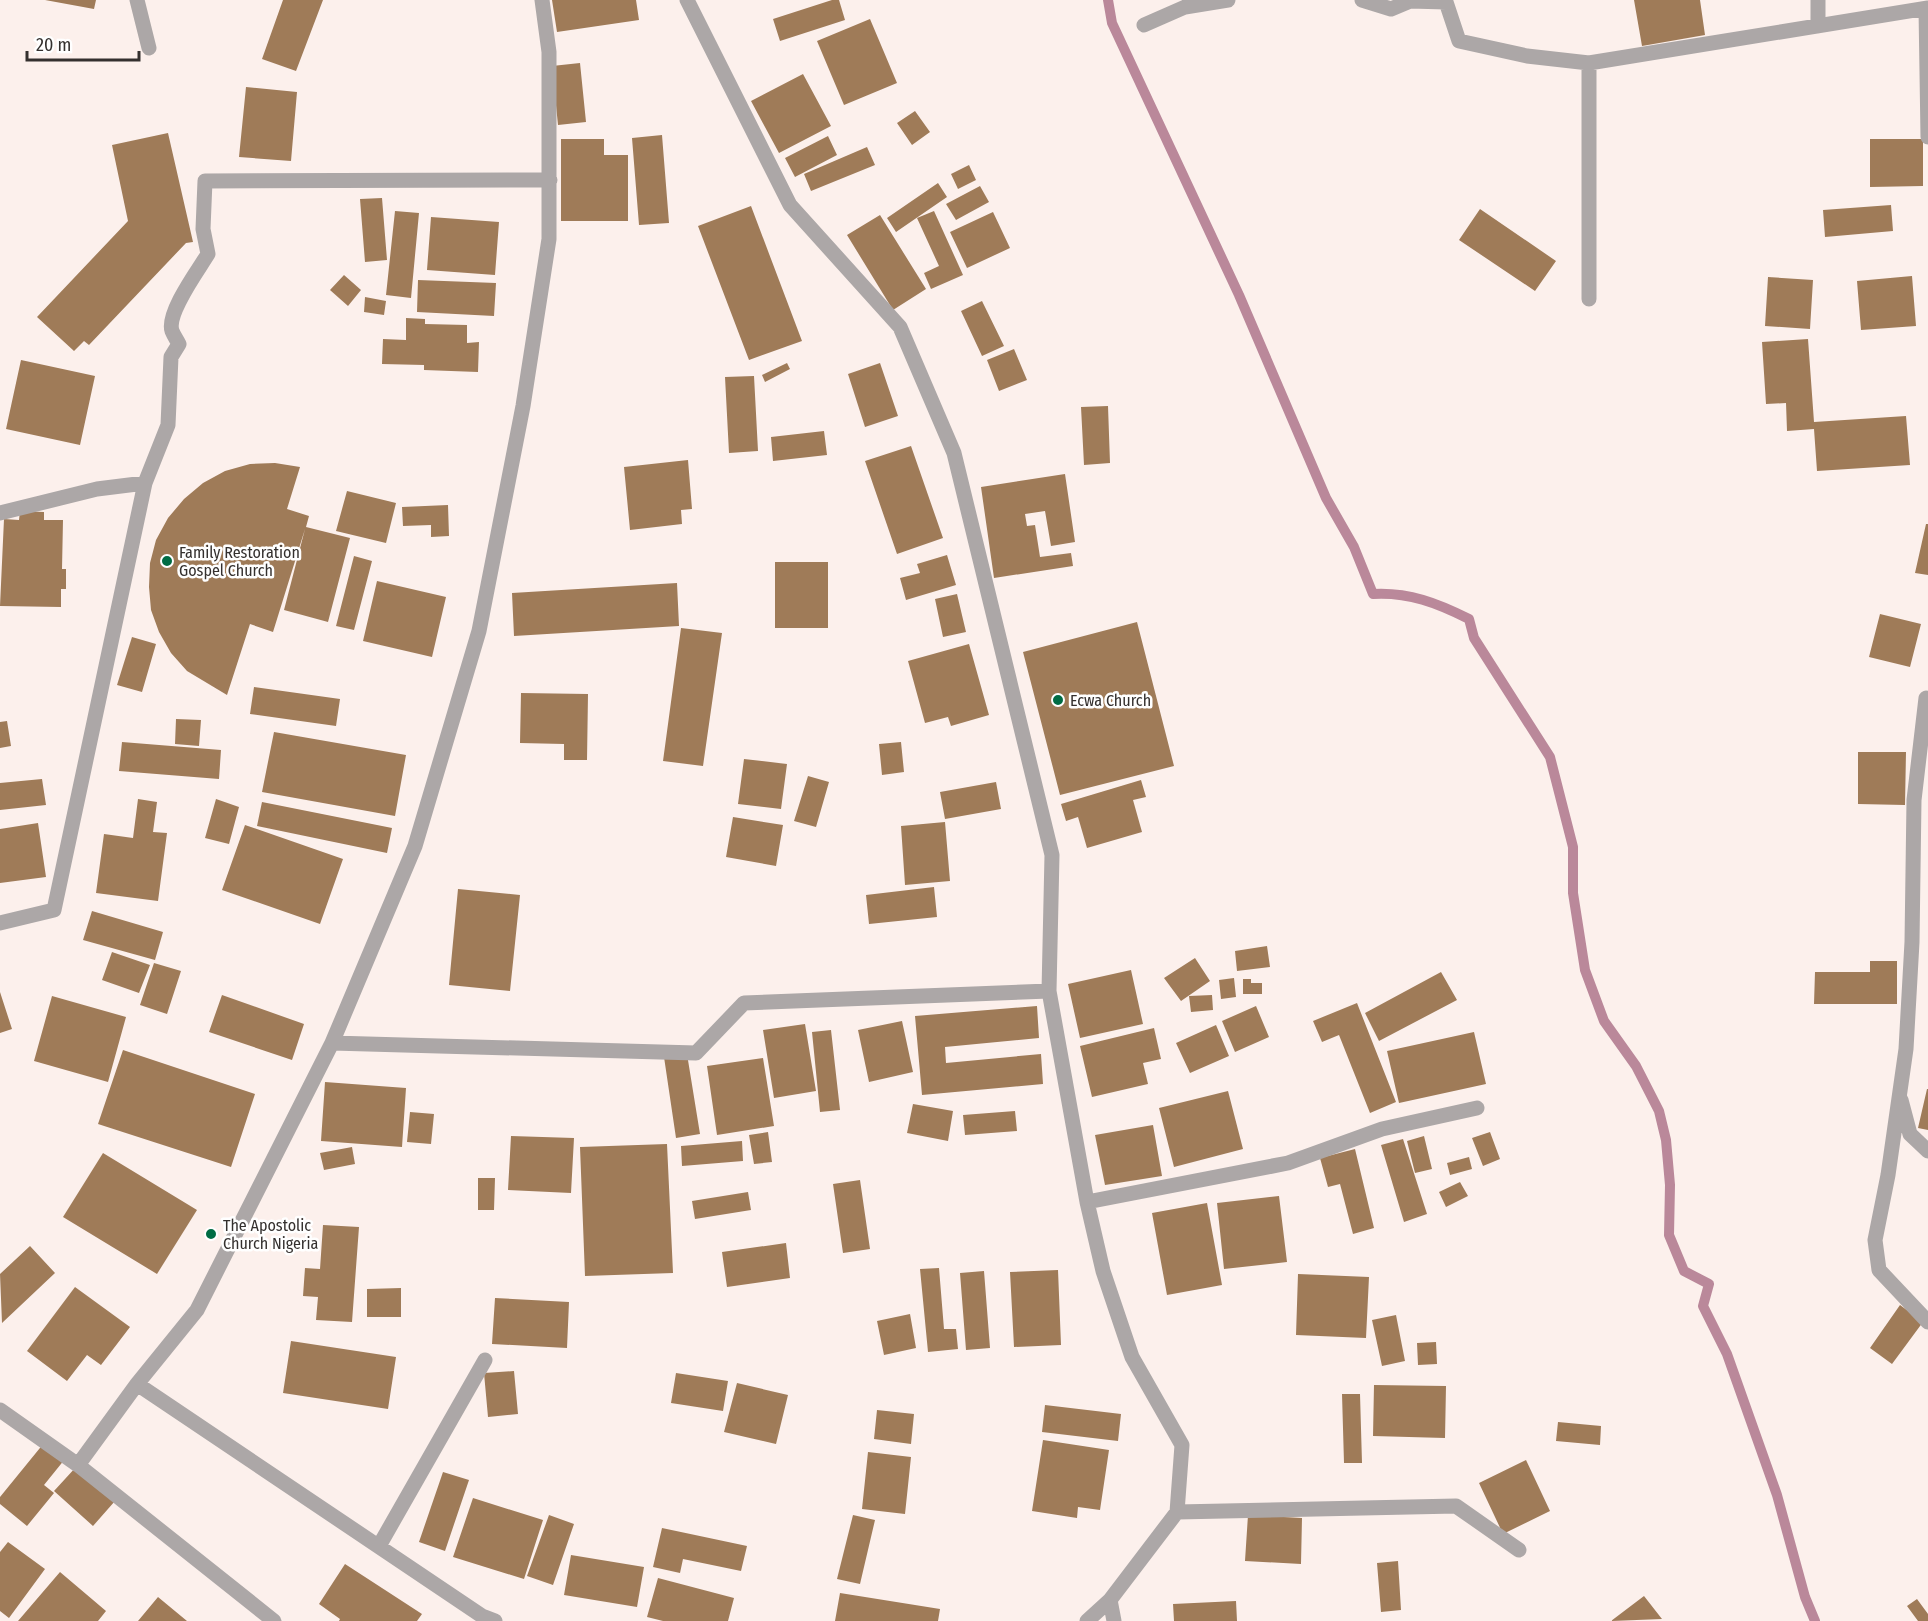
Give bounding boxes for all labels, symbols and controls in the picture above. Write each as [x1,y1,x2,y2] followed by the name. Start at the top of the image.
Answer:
[27,24,140,62] scale bar
[36,34,71,56] text: 20 m
[179,543,300,580] place label: Family Restoration Gospel Church
[160,554,174,568] marker: Family Restoration Gospel Church
[1070,691,1151,710] place label: Ecwa Church
[1051,693,1065,707] marker: Ecwa Church
[223,1216,318,1253] place label: The Apostolic Church Nigeria
[204,1227,218,1241] marker: The Apostolic Church Nigeria

